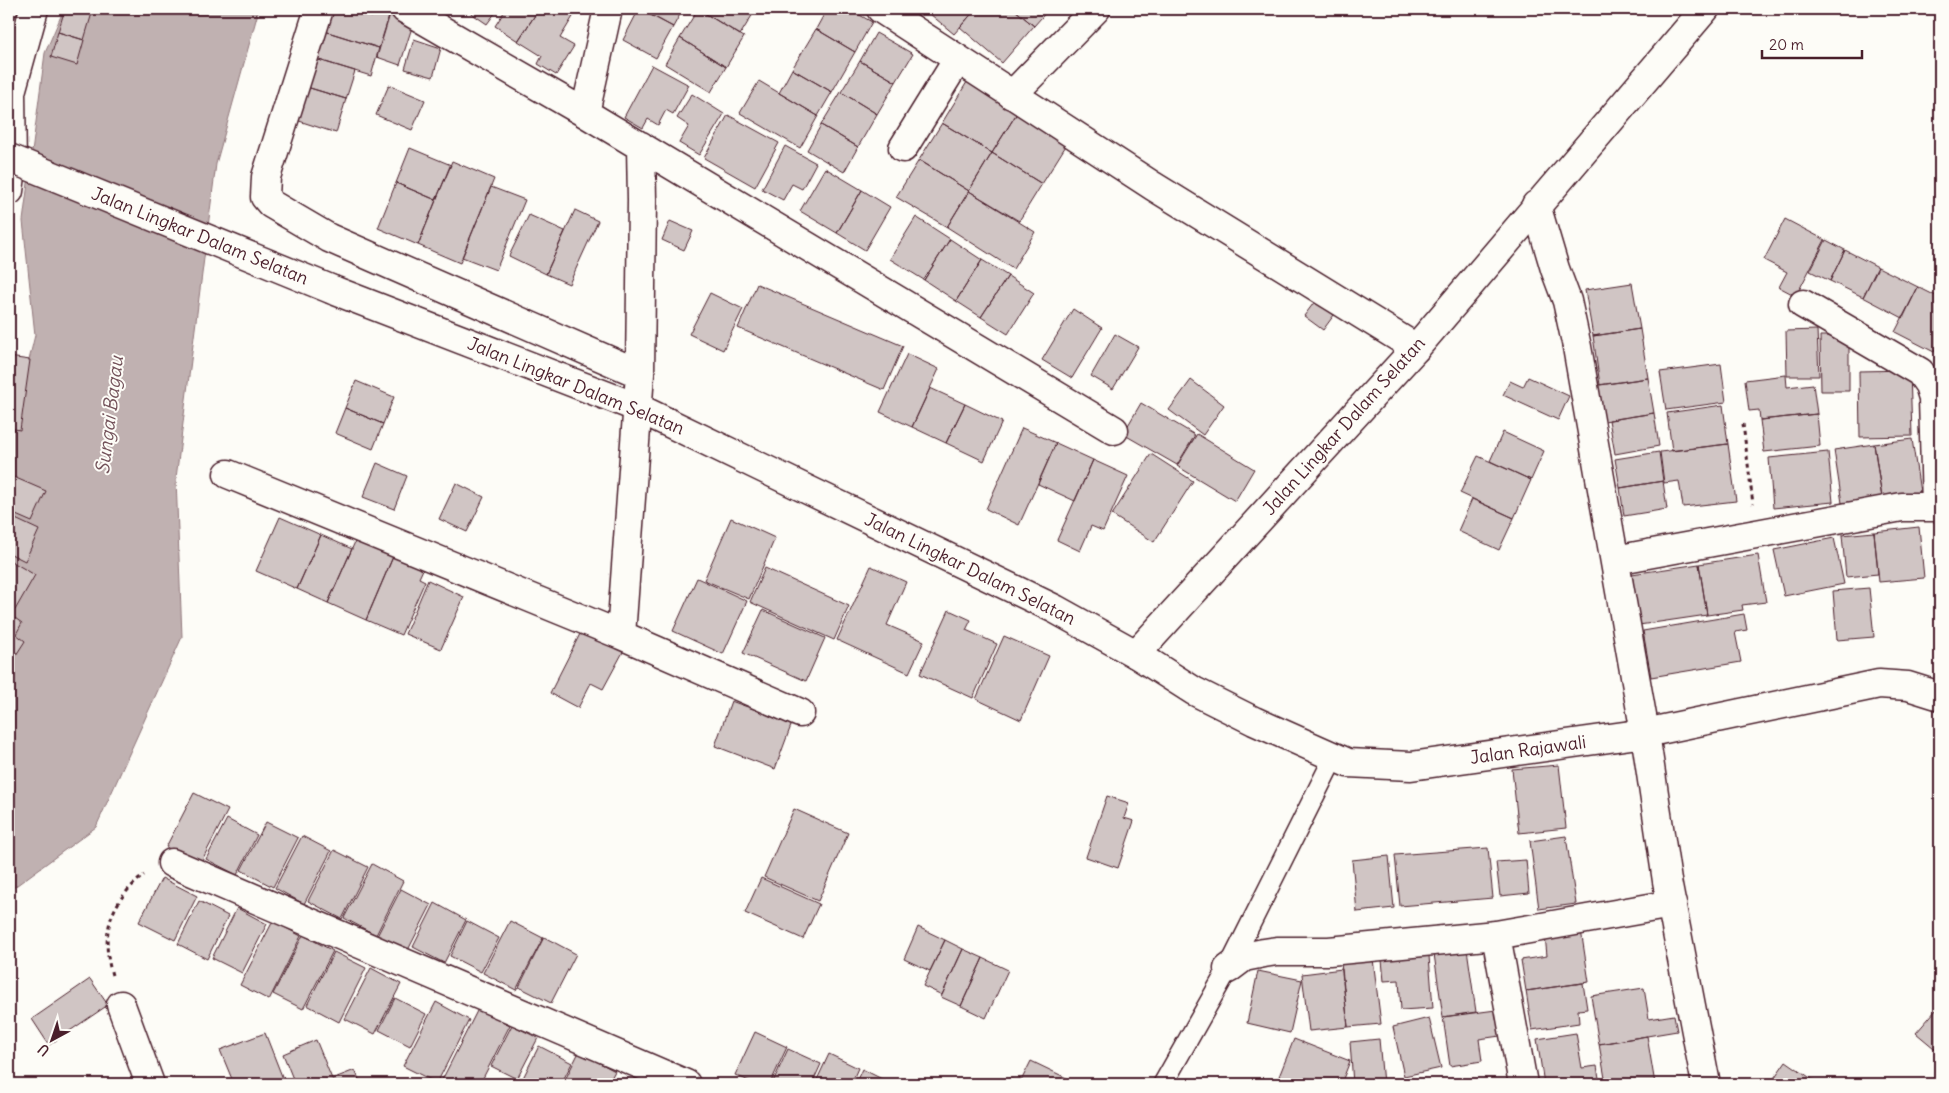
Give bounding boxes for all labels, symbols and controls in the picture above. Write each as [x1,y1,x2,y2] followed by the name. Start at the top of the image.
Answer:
[1762,28,1862,60] scale bar
[1769,35,1804,54] text: 20 m
[88,181,312,290] street label: Jalan Lingkar Dalam Selatan
[464,331,688,440] street label: Jalan Lingkar Dalam Selatan
[1258,332,1430,520] street label: Jalan Lingkar Dalam Selatan
[90,354,128,475] water label: Sungai Bagau
[861,507,1079,630] street label: Jalan Lingkar Dalam Selatan
[1468,730,1587,769] street label: Jalan Rajawali
[28,1016,78,1066] north arrow
[34,1040,53,1060] text: U

